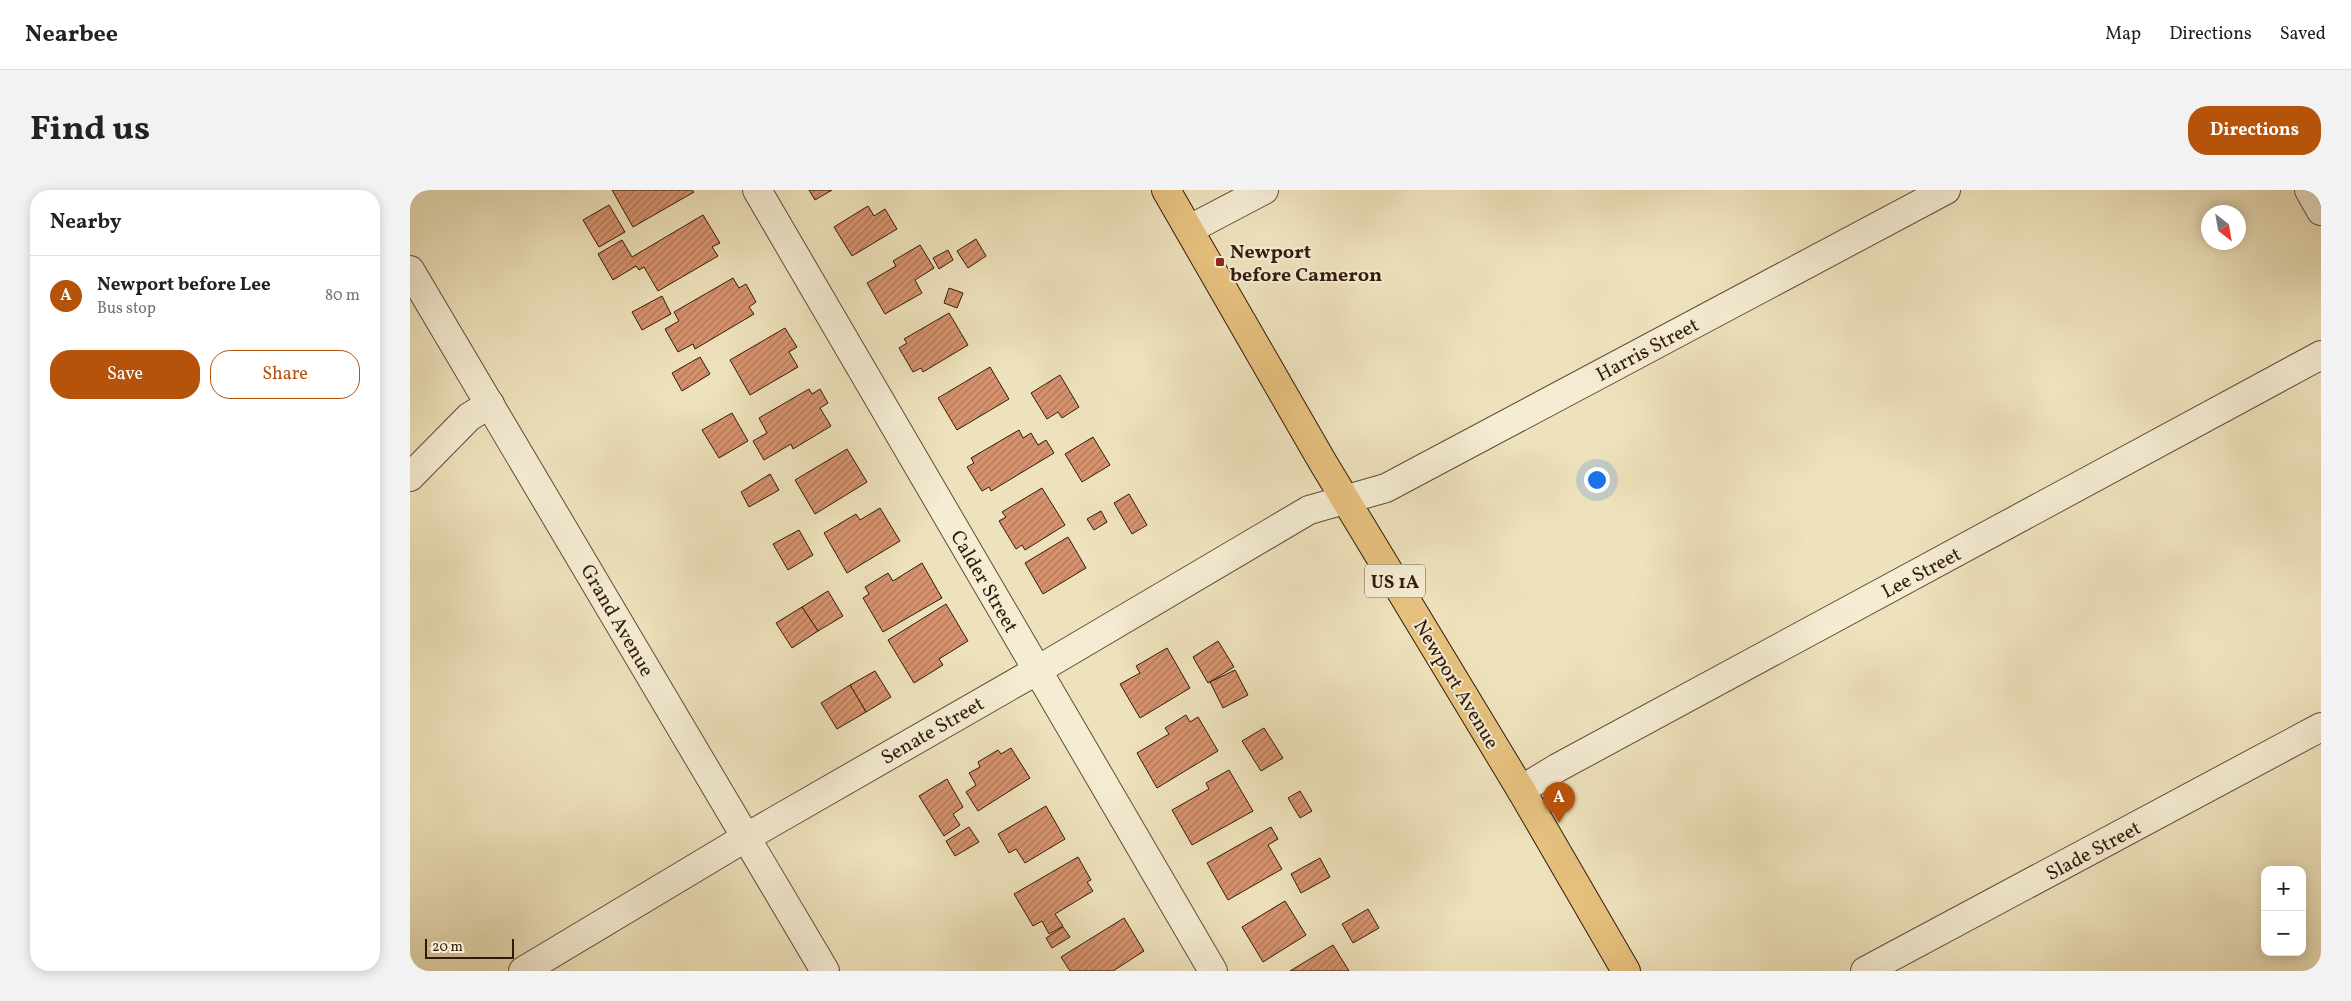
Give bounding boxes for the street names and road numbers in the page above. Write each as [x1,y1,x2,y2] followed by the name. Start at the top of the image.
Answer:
[1592,312,1704,390] street label: Harris Street
[943,525,1024,639] street label: Calder Street
[1877,541,1967,606] street label: Lee Street
[573,560,660,682] street label: Grand Avenue
[1365,564,1425,598] road number: US 1A
[1406,615,1505,755] street label: Newport Avenue
[876,691,990,773] street label: Senate Street
[2041,815,2147,889] street label: Slade Street

